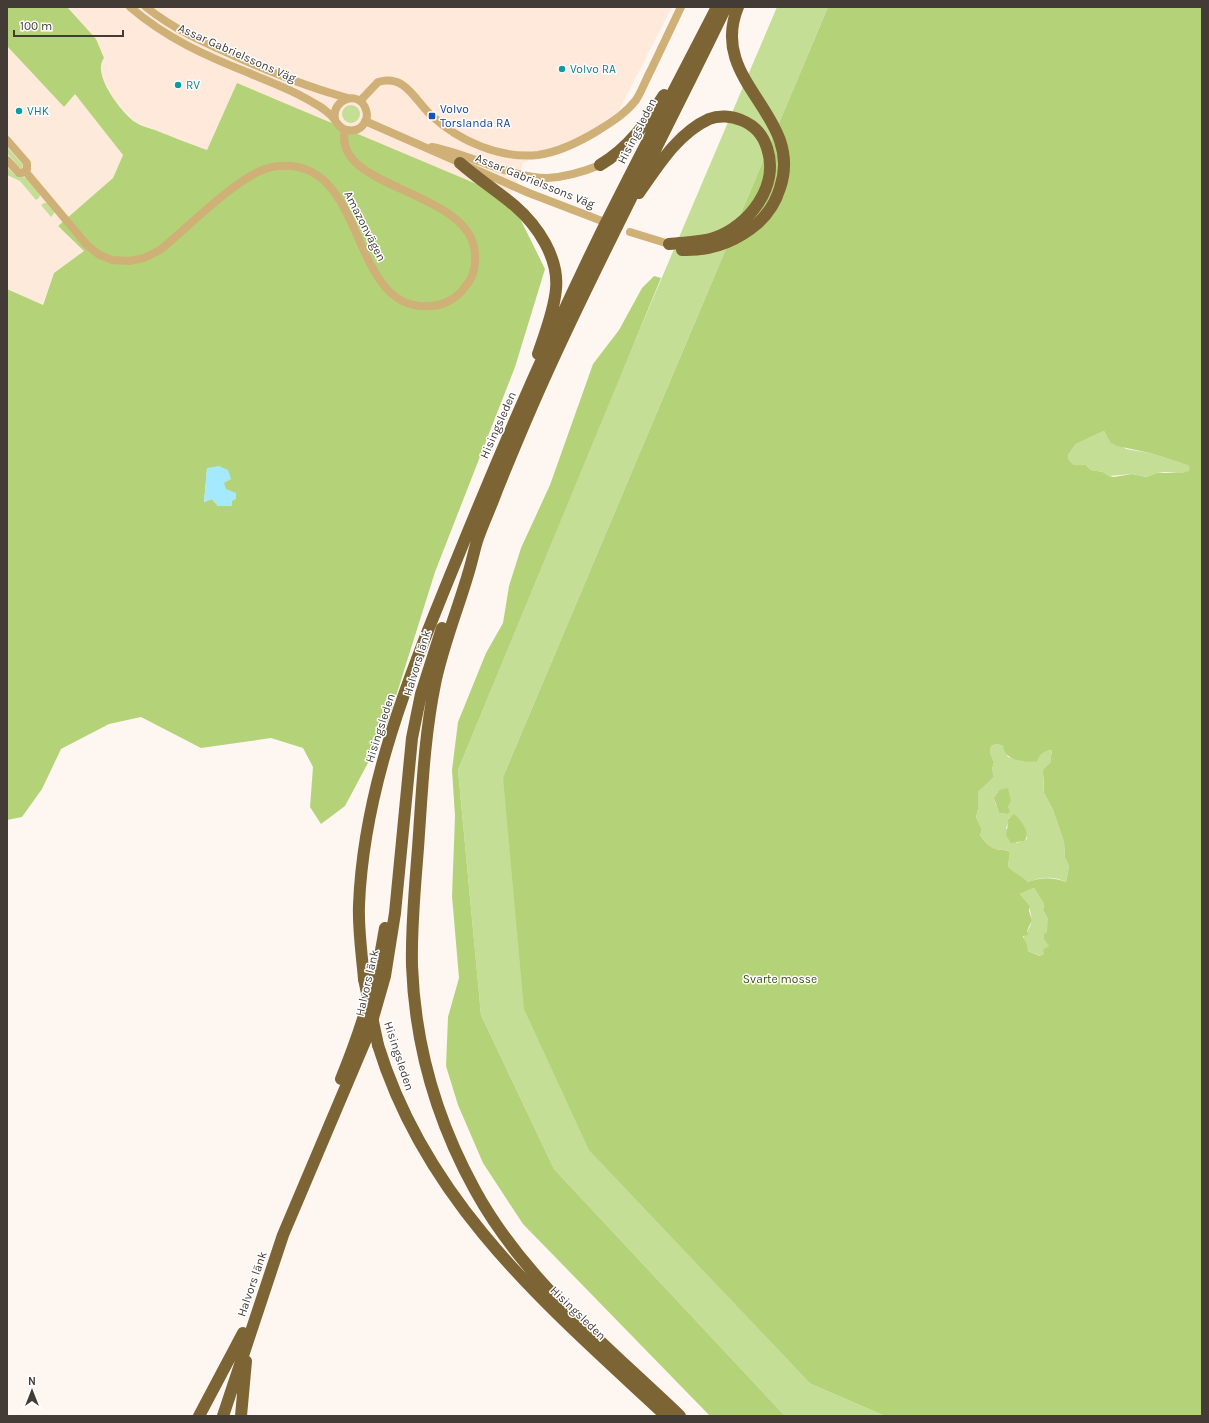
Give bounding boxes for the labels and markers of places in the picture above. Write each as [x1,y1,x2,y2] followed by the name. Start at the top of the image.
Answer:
[570,62,616,76] place label: Volvo RA
[557,64,567,74] marker: Volvo RA
[186,78,200,92] place label: RV
[173,80,183,90] marker: RV
[440,102,510,130] place label: Volvo Torslanda RA
[27,104,50,118] place label: VHK
[14,106,24,116] marker: VHK
[427,111,437,121] marker: Volvo Torslanda RA

